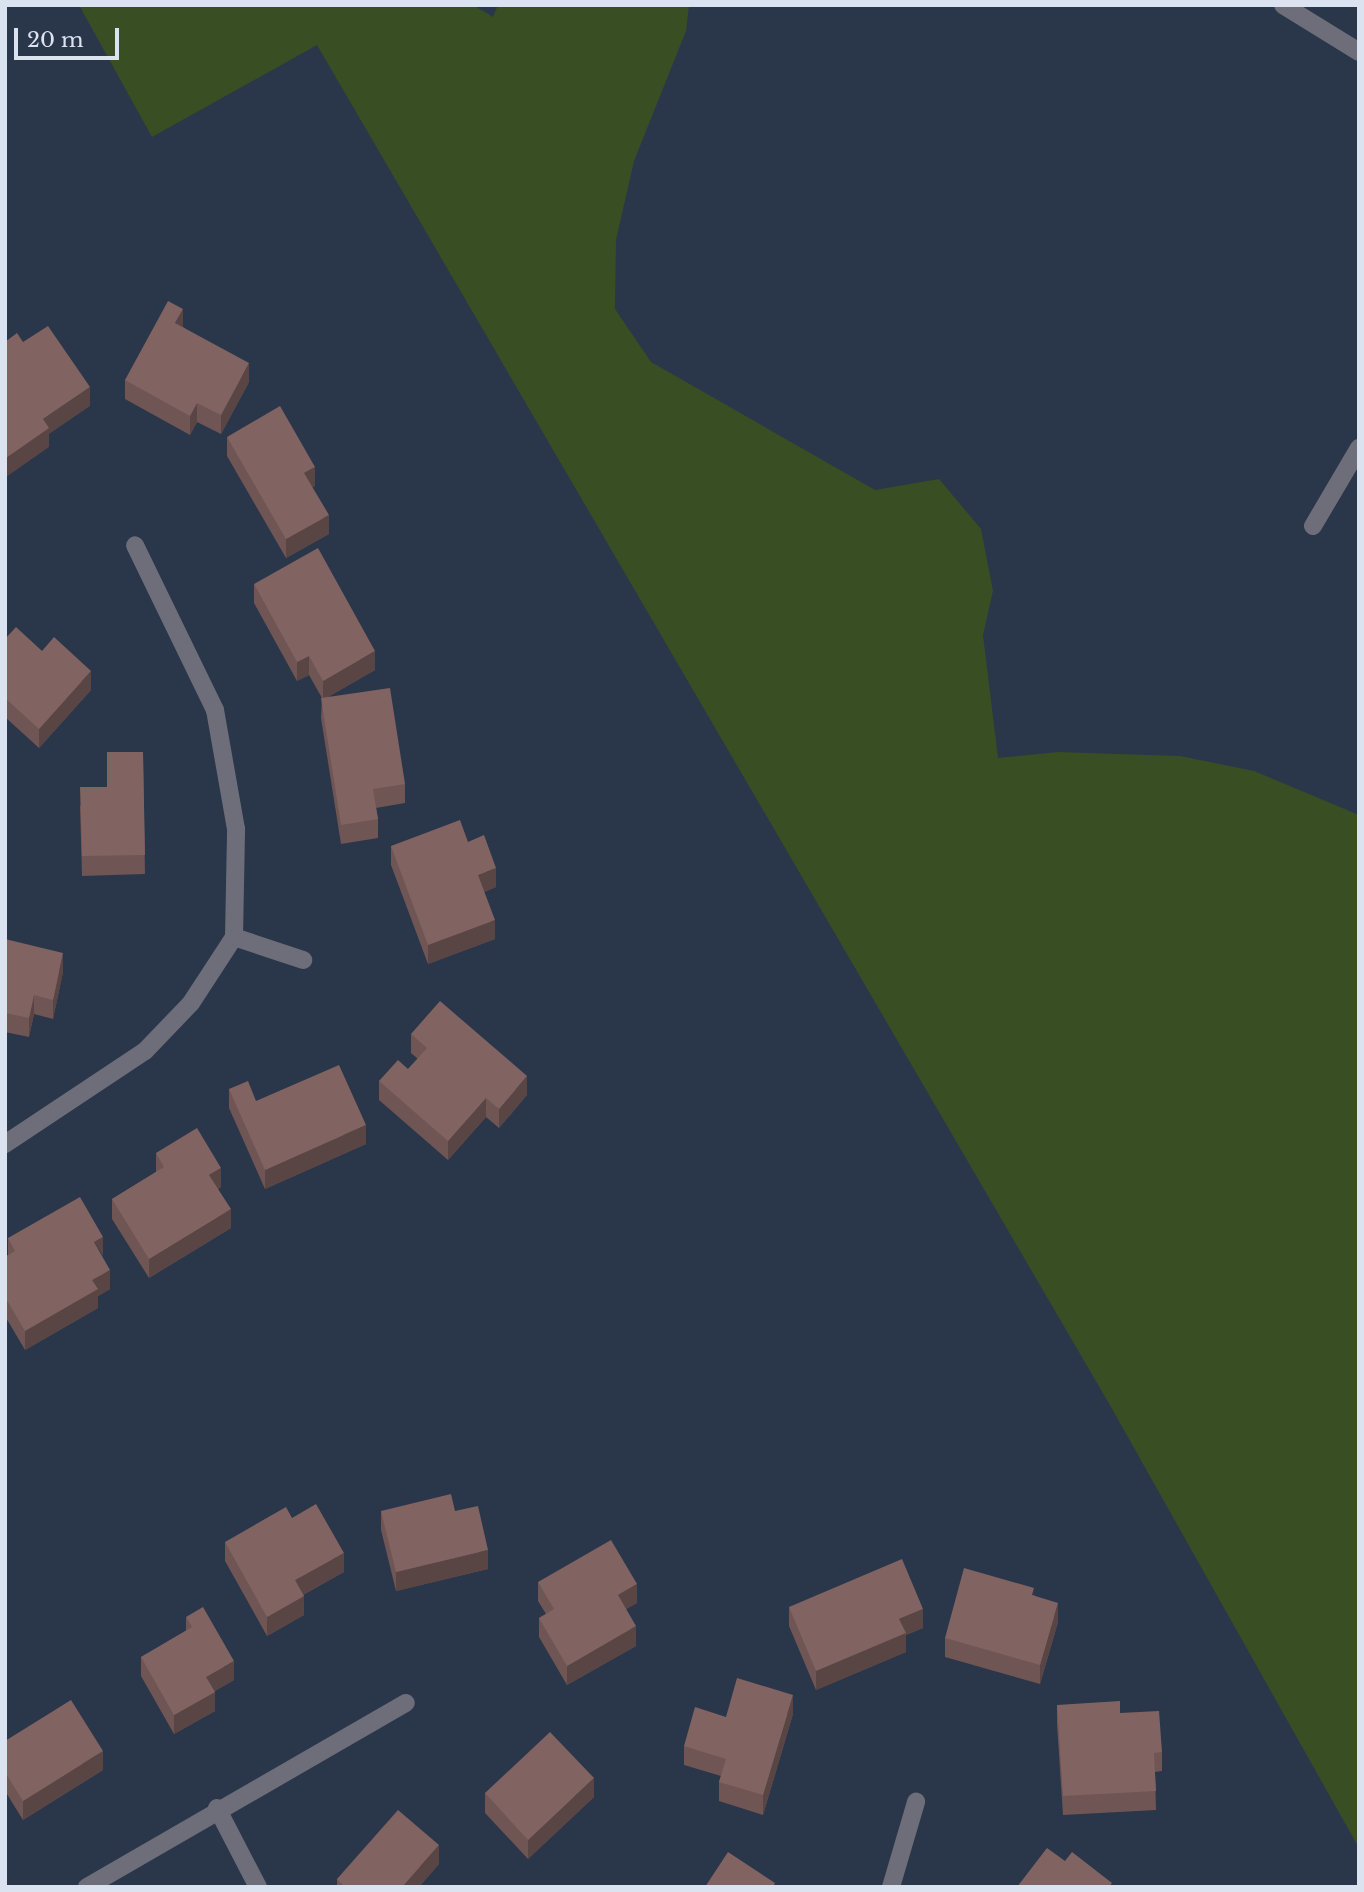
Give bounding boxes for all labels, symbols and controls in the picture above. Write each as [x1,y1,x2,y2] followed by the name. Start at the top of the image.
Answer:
[18,14,122,58] scale bar
[27,27,84,53] text: 20 m

